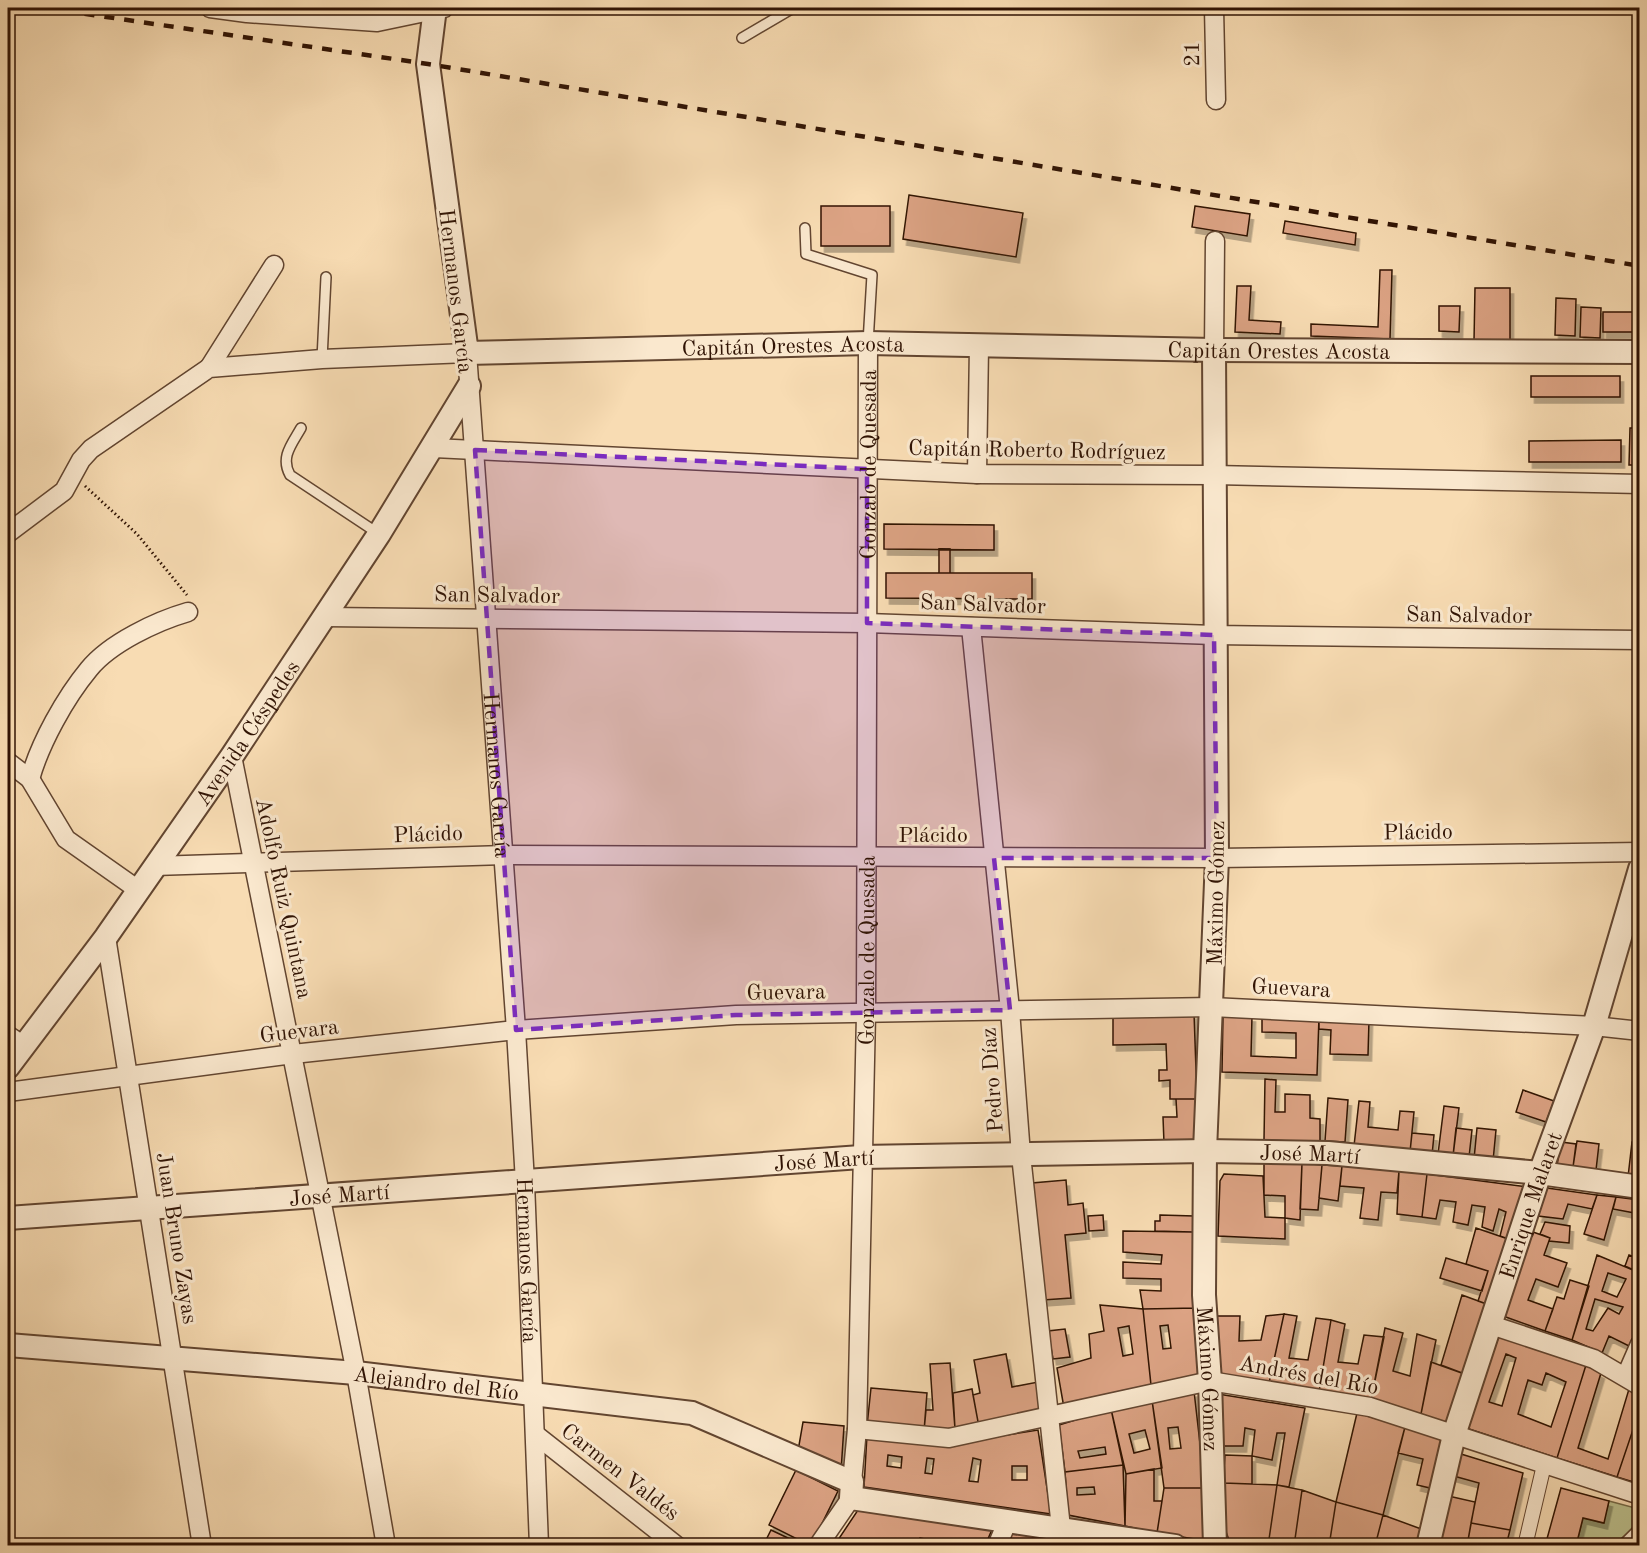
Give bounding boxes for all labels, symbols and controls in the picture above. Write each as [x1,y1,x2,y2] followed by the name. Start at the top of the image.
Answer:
[1182,41,1204,67] street label: 21
[434,208,476,375] street label: Hermanos García
[681,334,905,361] street label: Capitán Orestes Acosta
[1167,340,1390,364] street label: Capitán Orestes Acosta
[858,369,881,559] street label: Gonzalo de Quesada
[908,438,1166,464] street label: Capitán Roberto Rodríguez
[434,584,560,608] street label: San Salvador
[919,592,1046,618] street label: San Salvador
[1406,604,1532,628] street label: San Salvador
[192,657,305,810] street label: Avenida Céspedes
[479,692,513,859] street label: Hermanos García
[251,796,315,1001] street label: Adolfo Ruiz Quintana
[1205,820,1229,966] street label: Máximo Gómez
[1383,821,1453,845] street label: Plácido
[393,823,463,847] street label: Plácido
[898,825,968,847] street label: Plácido
[856,855,879,1046] street label: Gonzalo de Quesada
[1251,976,1331,1002] street label: Guevara
[746,981,826,1005] street label: Guevara
[258,1016,340,1048] street label: Guevara
[978,1027,1008,1133] street label: Pedro Díaz
[1497,1129,1567,1282] street label: Enrique Malaret
[1259,1143,1362,1169] street label: José Martí
[773,1148,875,1176] street label: José Martí
[152,1151,200,1326] street label: Juan Bruno Zayas
[512,1177,540,1343] street label: Hermanos García
[288,1182,391,1211] street label: José Martí
[1192,1305,1221,1452] street label: Máximo Gómez
[1237,1353,1380,1399] street label: Andrés del Río
[352,1364,520,1405] street label: Alejandro del Río
[556,1420,683,1525] street label: Carmen Valdés

